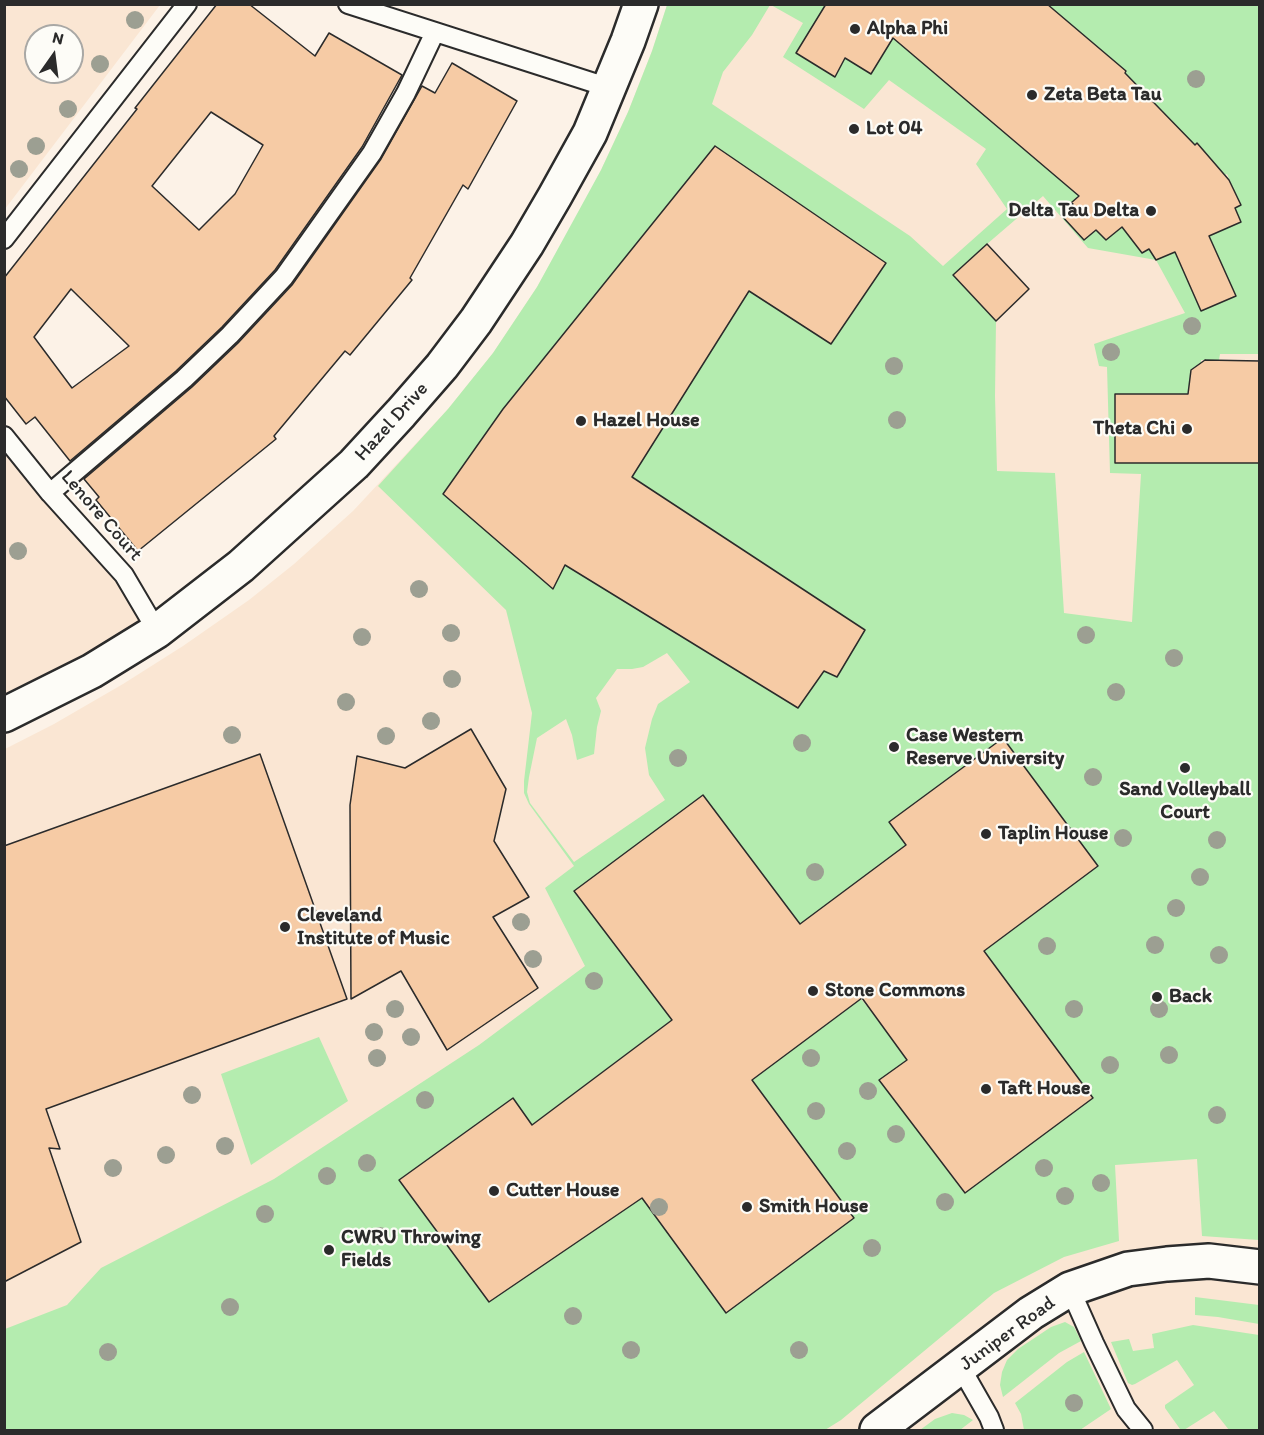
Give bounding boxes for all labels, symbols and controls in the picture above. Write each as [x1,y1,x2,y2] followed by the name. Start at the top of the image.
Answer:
[867,17,948,41] place label: Alpha Phi
[848,22,862,36] marker: Alpha Phi
[24,24,84,84] north arrow
[50,27,66,49] text: N
[1044,83,1162,107] place label: Zeta Beta Tau
[1025,88,1039,102] marker: Zeta Beta Tau
[866,117,923,141] place label: Lot 04
[847,122,861,136] marker: Lot 04
[1008,199,1139,223] place label: Delta Tau Delta
[1144,204,1158,218] marker: Delta Tau Delta
[350,377,434,467] street label: Hazel Drive
[593,409,700,433] place label: Hazel House
[574,414,588,428] marker: Hazel House
[1093,417,1175,441] place label: Theta Chi
[1180,422,1194,436] marker: Theta Chi
[55,466,147,566] street label: Lenore Court
[906,724,1064,771] place label: Case Western Reserve University
[887,740,901,754] marker: Case Western Reserve University
[1178,761,1192,775] marker: Sand Volleyball Court
[1119,778,1251,825] place label: Sand Volleyball Court
[998,822,1108,846] place label: Taplin House
[979,827,993,841] marker: Taplin House
[297,904,449,951] place label: Cleveland Institute of Music
[278,920,292,934] marker: Cleveland Institute of Music
[825,979,965,1003] place label: Stone Commons
[806,984,820,998] marker: Stone Commons
[1169,985,1212,1009] place label: Back
[1150,990,1164,1004] marker: Back
[998,1077,1090,1101] place label: Taft House
[979,1082,993,1096] marker: Taft House
[506,1179,619,1203] place label: Cutter House
[487,1184,501,1198] marker: Cutter House
[759,1195,868,1219] place label: Smith House
[740,1200,754,1214] marker: Smith House
[341,1226,481,1273] place label: CWRU Throwing Fields
[322,1243,336,1257] marker: CWRU Throwing Fields
[956,1291,1060,1377] street label: Juniper Road

